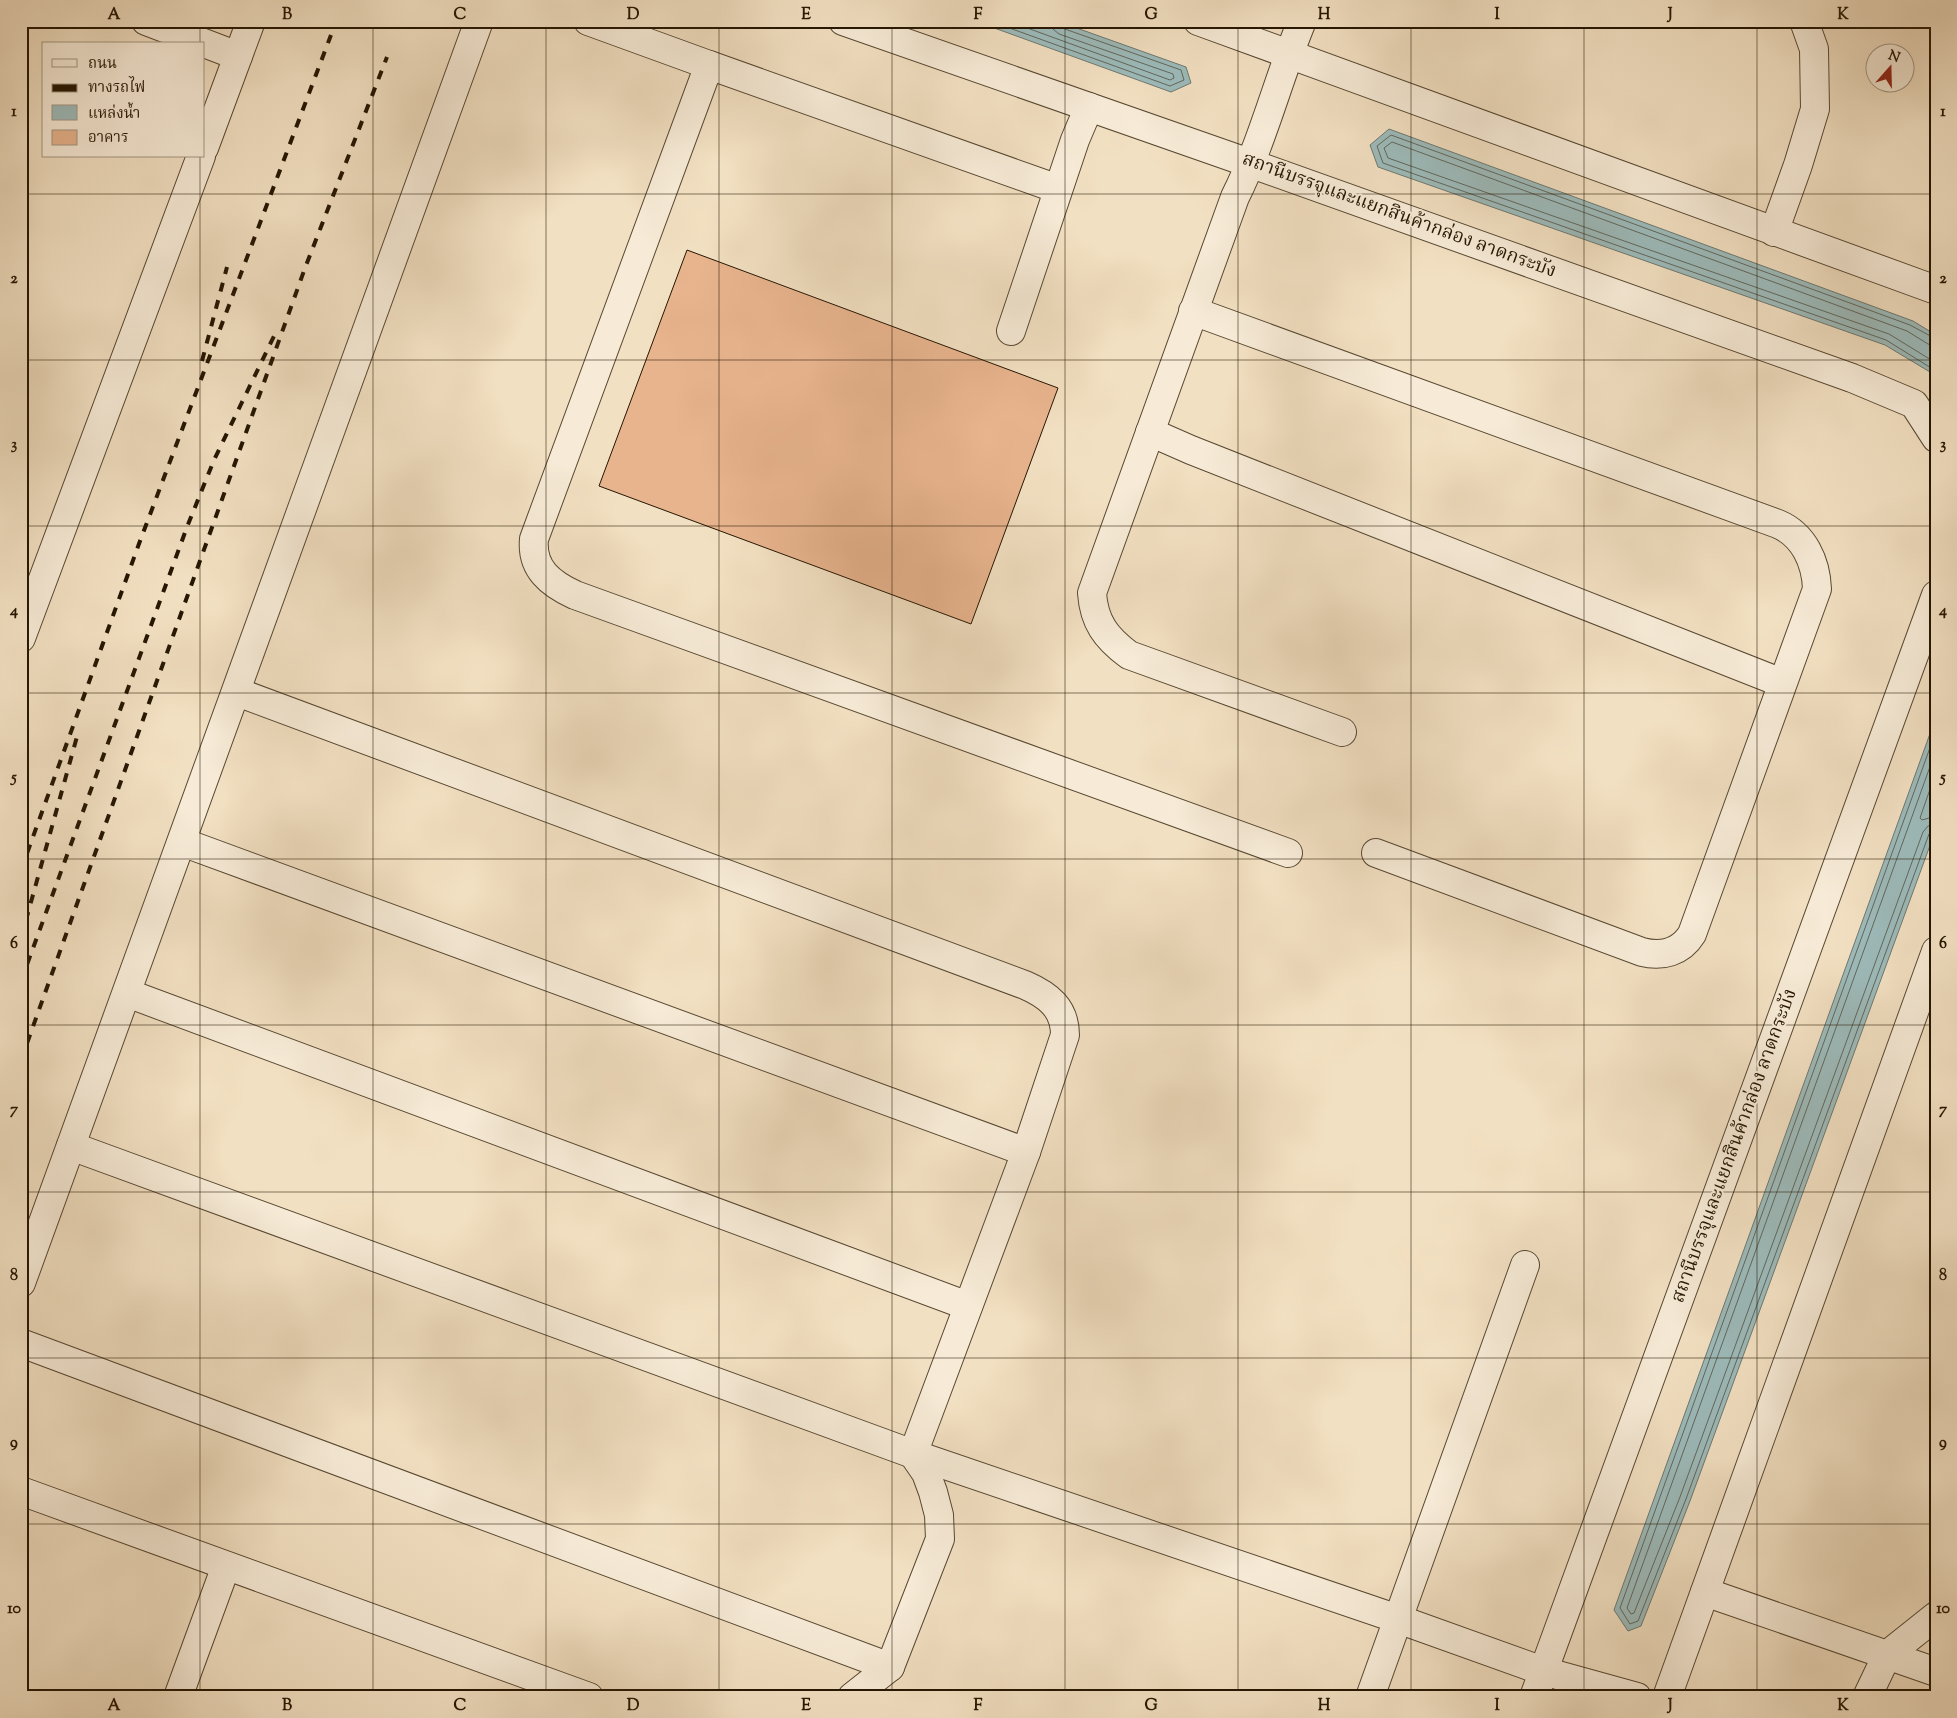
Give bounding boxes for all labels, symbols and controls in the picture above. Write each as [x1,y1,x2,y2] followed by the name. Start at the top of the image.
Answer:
[108,4,121,27] text: A
[282,4,292,27] text: B
[454,4,467,27] text: C
[627,4,640,27] text: D
[801,4,811,27] text: E
[974,4,983,27] text: F
[1144,4,1158,27] text: G
[1318,4,1331,27] text: H
[1494,4,1500,27] text: I
[1666,4,1673,27] text: J
[1837,4,1849,27] text: K
[42,42,205,158] legend
[1864,42,1914,92] north arrow
[1885,46,1902,69] text: N
[88,54,117,75] text: ถนน
[88,76,145,99] text: ทางรถไฟ
[11,101,17,124] text: 1
[1940,101,1946,124] text: 1
[88,102,140,125] text: แหล่งน้ำ
[88,128,128,149] text: อาคาร
[1238,146,1560,286] street label: สถานีบรรจุและแยกสินค้ากล่อง ลาดกระบัง
[10,268,18,291] text: 2
[1939,268,1947,291] text: 2
[11,434,18,457] text: 3
[1940,434,1947,457] text: 3
[9,600,18,623] text: 4
[1938,600,1947,623] text: 4
[9,767,17,790] text: 5
[1938,767,1946,790] text: 5
[10,933,18,956] text: 6
[1939,933,1947,956] text: 6
[1665,985,1805,1307] street label: สถานีบรรจุและแยกสินค้ากล่อง ลาดกระบัง
[10,1099,19,1122] text: 7
[1939,1099,1948,1122] text: 7
[10,1265,18,1288] text: 8
[1939,1265,1947,1288] text: 8
[10,1432,18,1455] text: 9
[1939,1432,1947,1455] text: 9
[7,1598,21,1621] text: 10
[1936,1598,1950,1621] text: 10
[108,1695,121,1718] text: A
[282,1695,292,1718] text: B
[454,1695,467,1718] text: C
[627,1695,640,1718] text: D
[801,1695,811,1718] text: E
[974,1695,983,1718] text: F
[1144,1695,1158,1718] text: G
[1318,1695,1331,1718] text: H
[1494,1695,1500,1718] text: I
[1666,1695,1673,1718] text: J
[1837,1695,1849,1718] text: K

